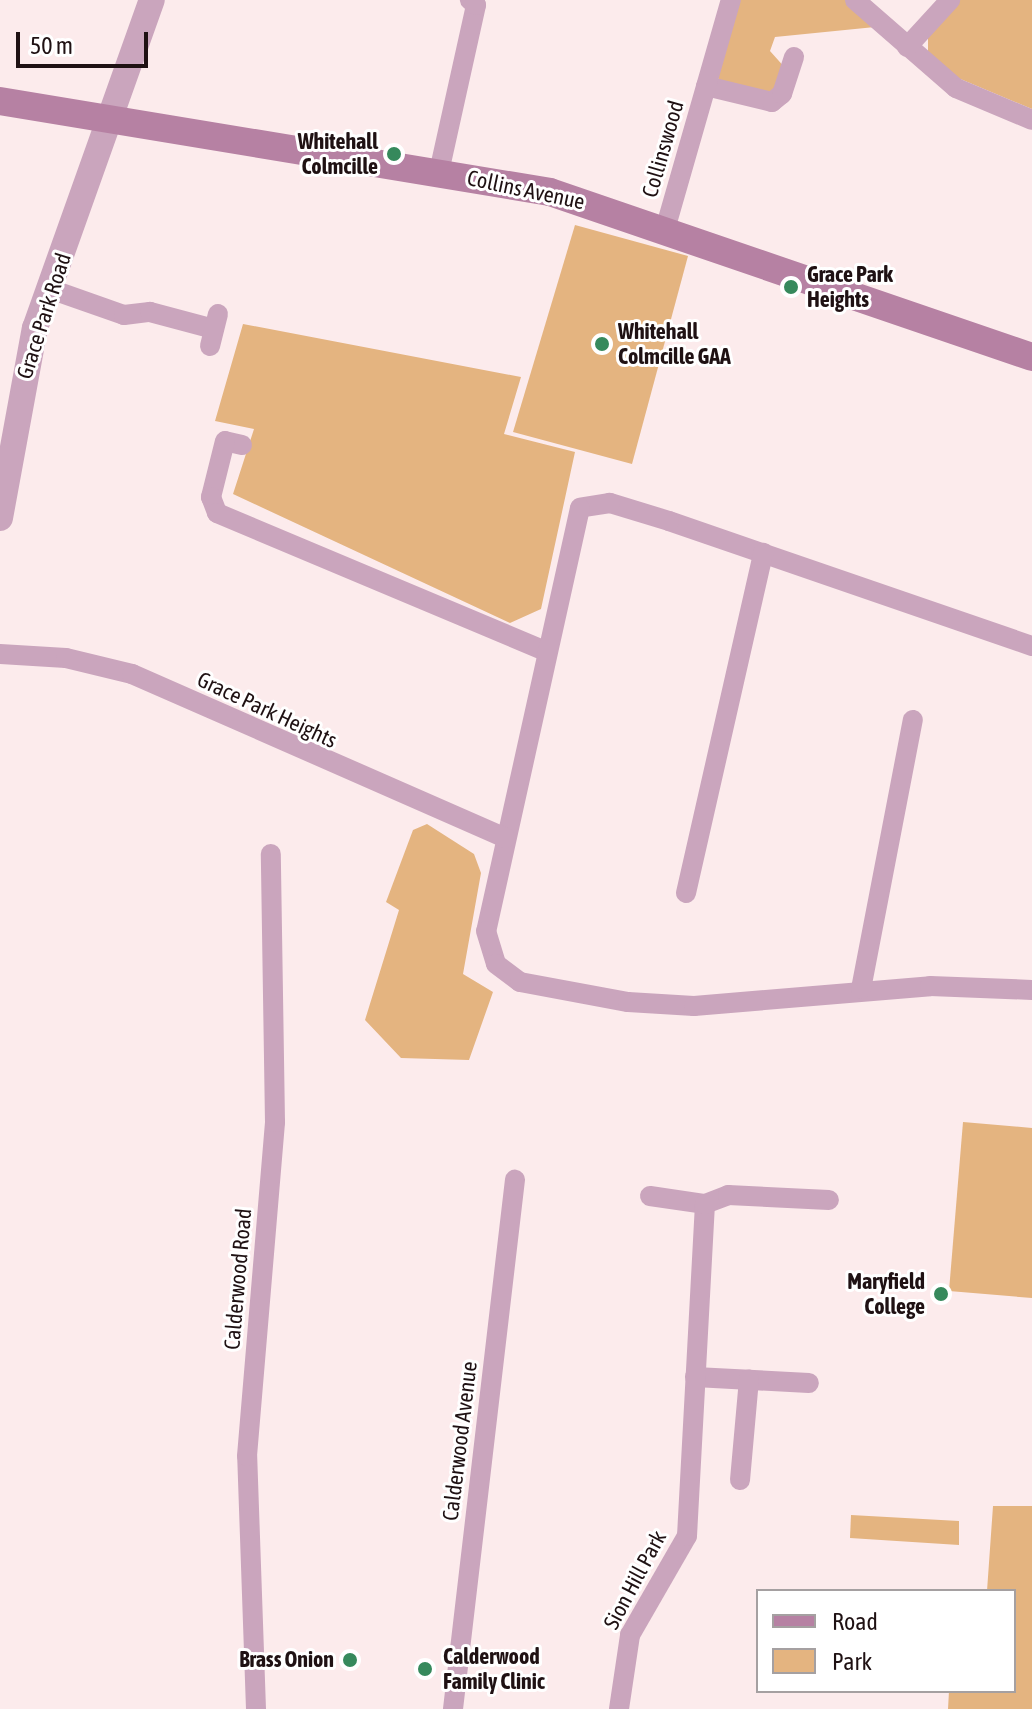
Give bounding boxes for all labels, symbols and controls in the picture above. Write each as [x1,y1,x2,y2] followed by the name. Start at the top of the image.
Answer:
[20,16,152,66] scale bar
[30,32,73,59] text: 50 m
[637,98,689,200] street label: Collinswood
[298,128,378,180] place label: Whitehall Colmcille
[385,145,403,163] marker: Whitehall Colmcille
[465,165,587,215] street label: Collins Avenue
[11,250,77,382] street label: Grace Park Road
[807,261,893,312] place label: Grace Park Heights
[782,278,800,296] marker: Grace Park Heights
[618,318,731,370] place label: Whitehall Colmcille GAA
[593,335,611,353] marker: Whitehall Colmcille GAA
[193,666,341,754] street label: Grace Park Heights
[219,1207,257,1351] street label: Calderwood Road
[847,1268,925,1320] place label: Maryfield College
[932,1285,950,1303] marker: Maryfield College
[437,1360,483,1522] street label: Calderwood Avenue
[598,1526,672,1634] street label: Sion Hill Park
[756,1589,1016,1693] legend
[832,1608,878,1635] text: Road
[443,1643,545,1694] place label: Calderwood Family Clinic
[239,1647,334,1673] place label: Brass Onion
[832,1648,872,1675] text: Park
[341,1651,359,1669] marker: Brass Onion
[414,1658,436,1680] marker: Calderwood Family Clinic

